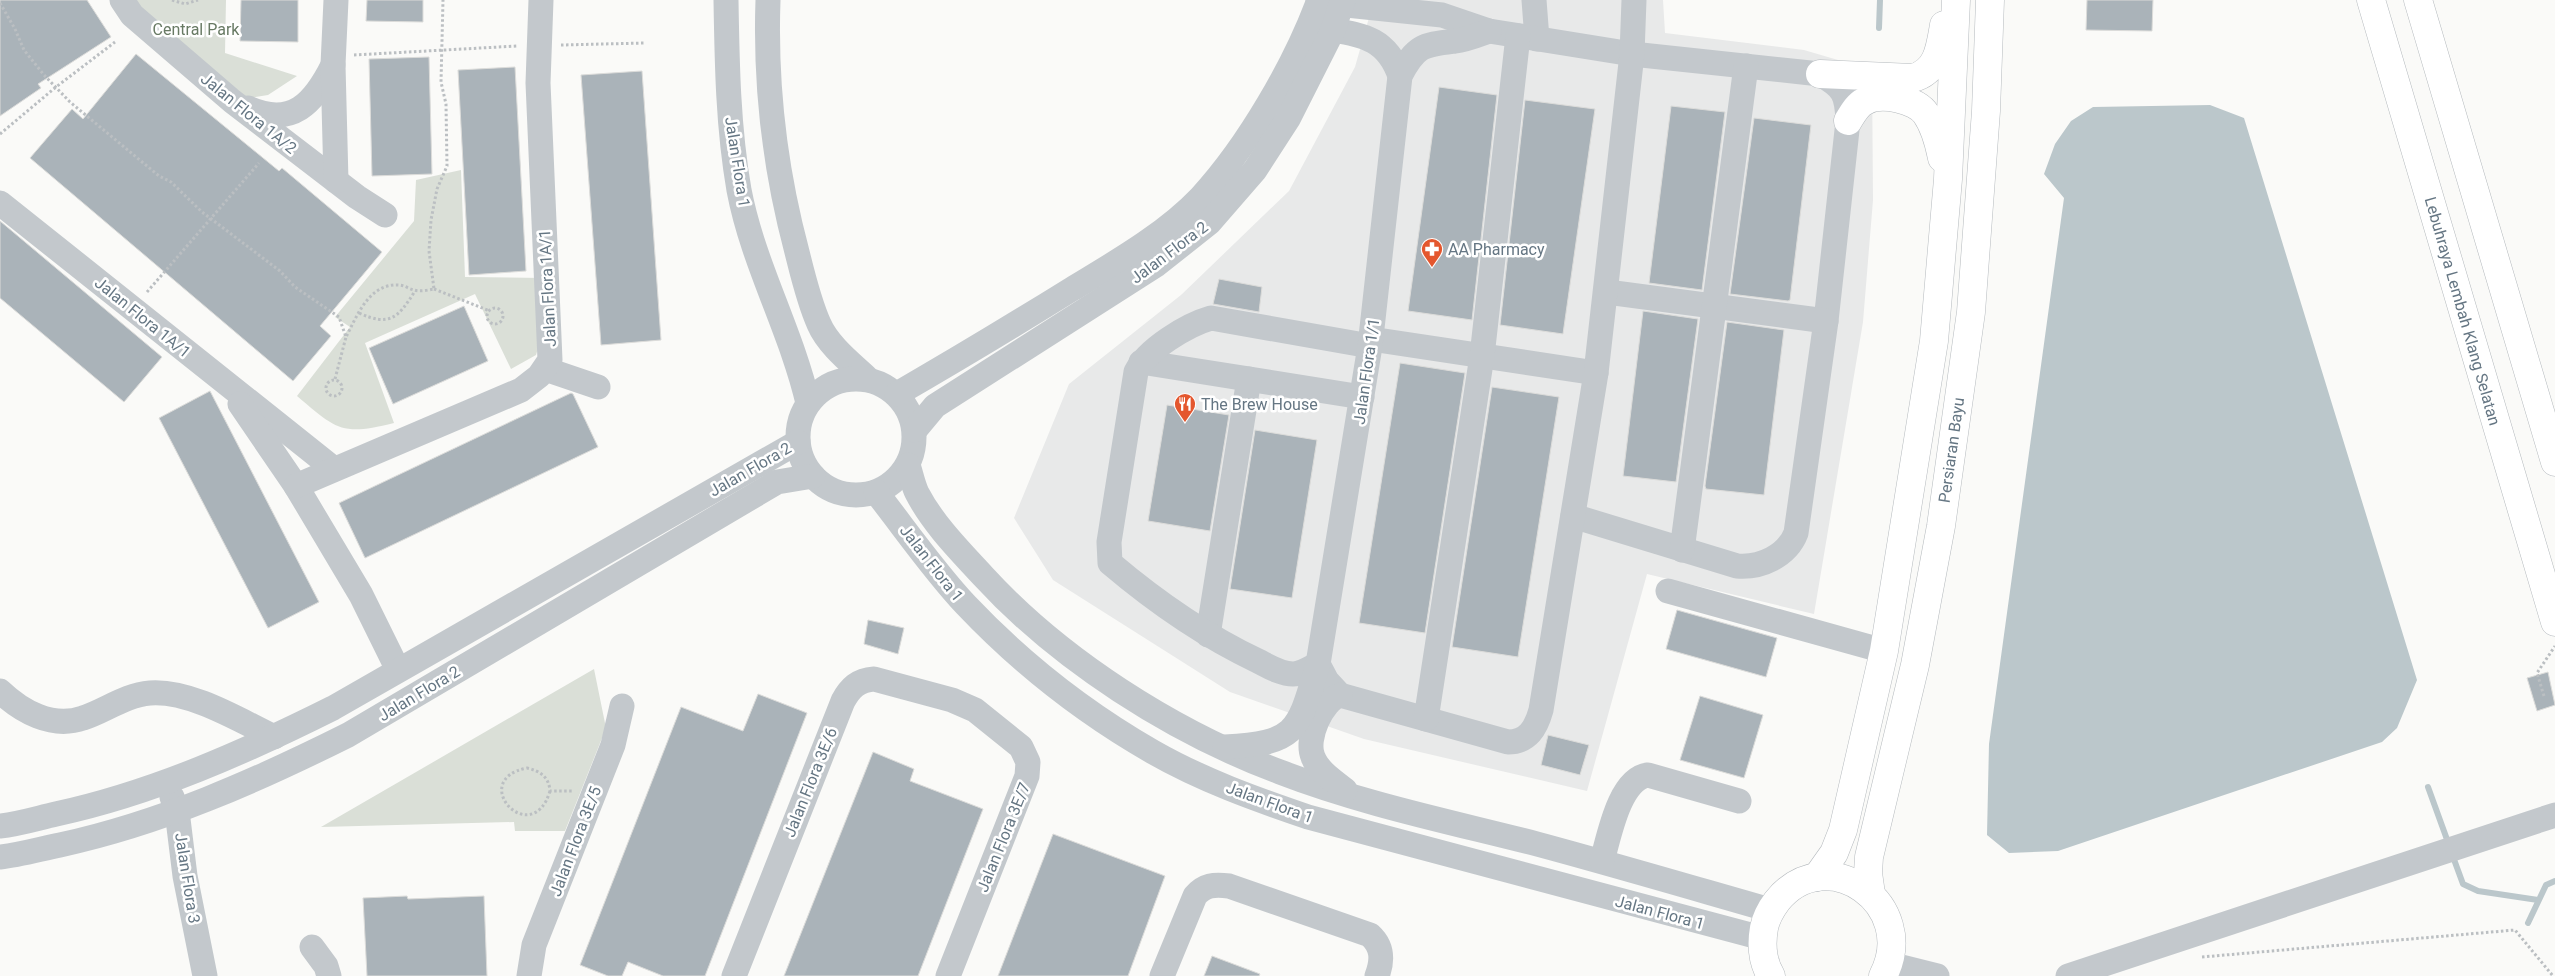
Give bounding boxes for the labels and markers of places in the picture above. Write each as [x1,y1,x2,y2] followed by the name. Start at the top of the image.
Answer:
[1420,237,1444,268] pharmacy icon: AA Pharmacy
[1448,240,1545,259] place label: AA Pharmacy
[1173,392,1197,423] restaurant icon: The Brew House
[1201,395,1318,414] place label: The Brew House

